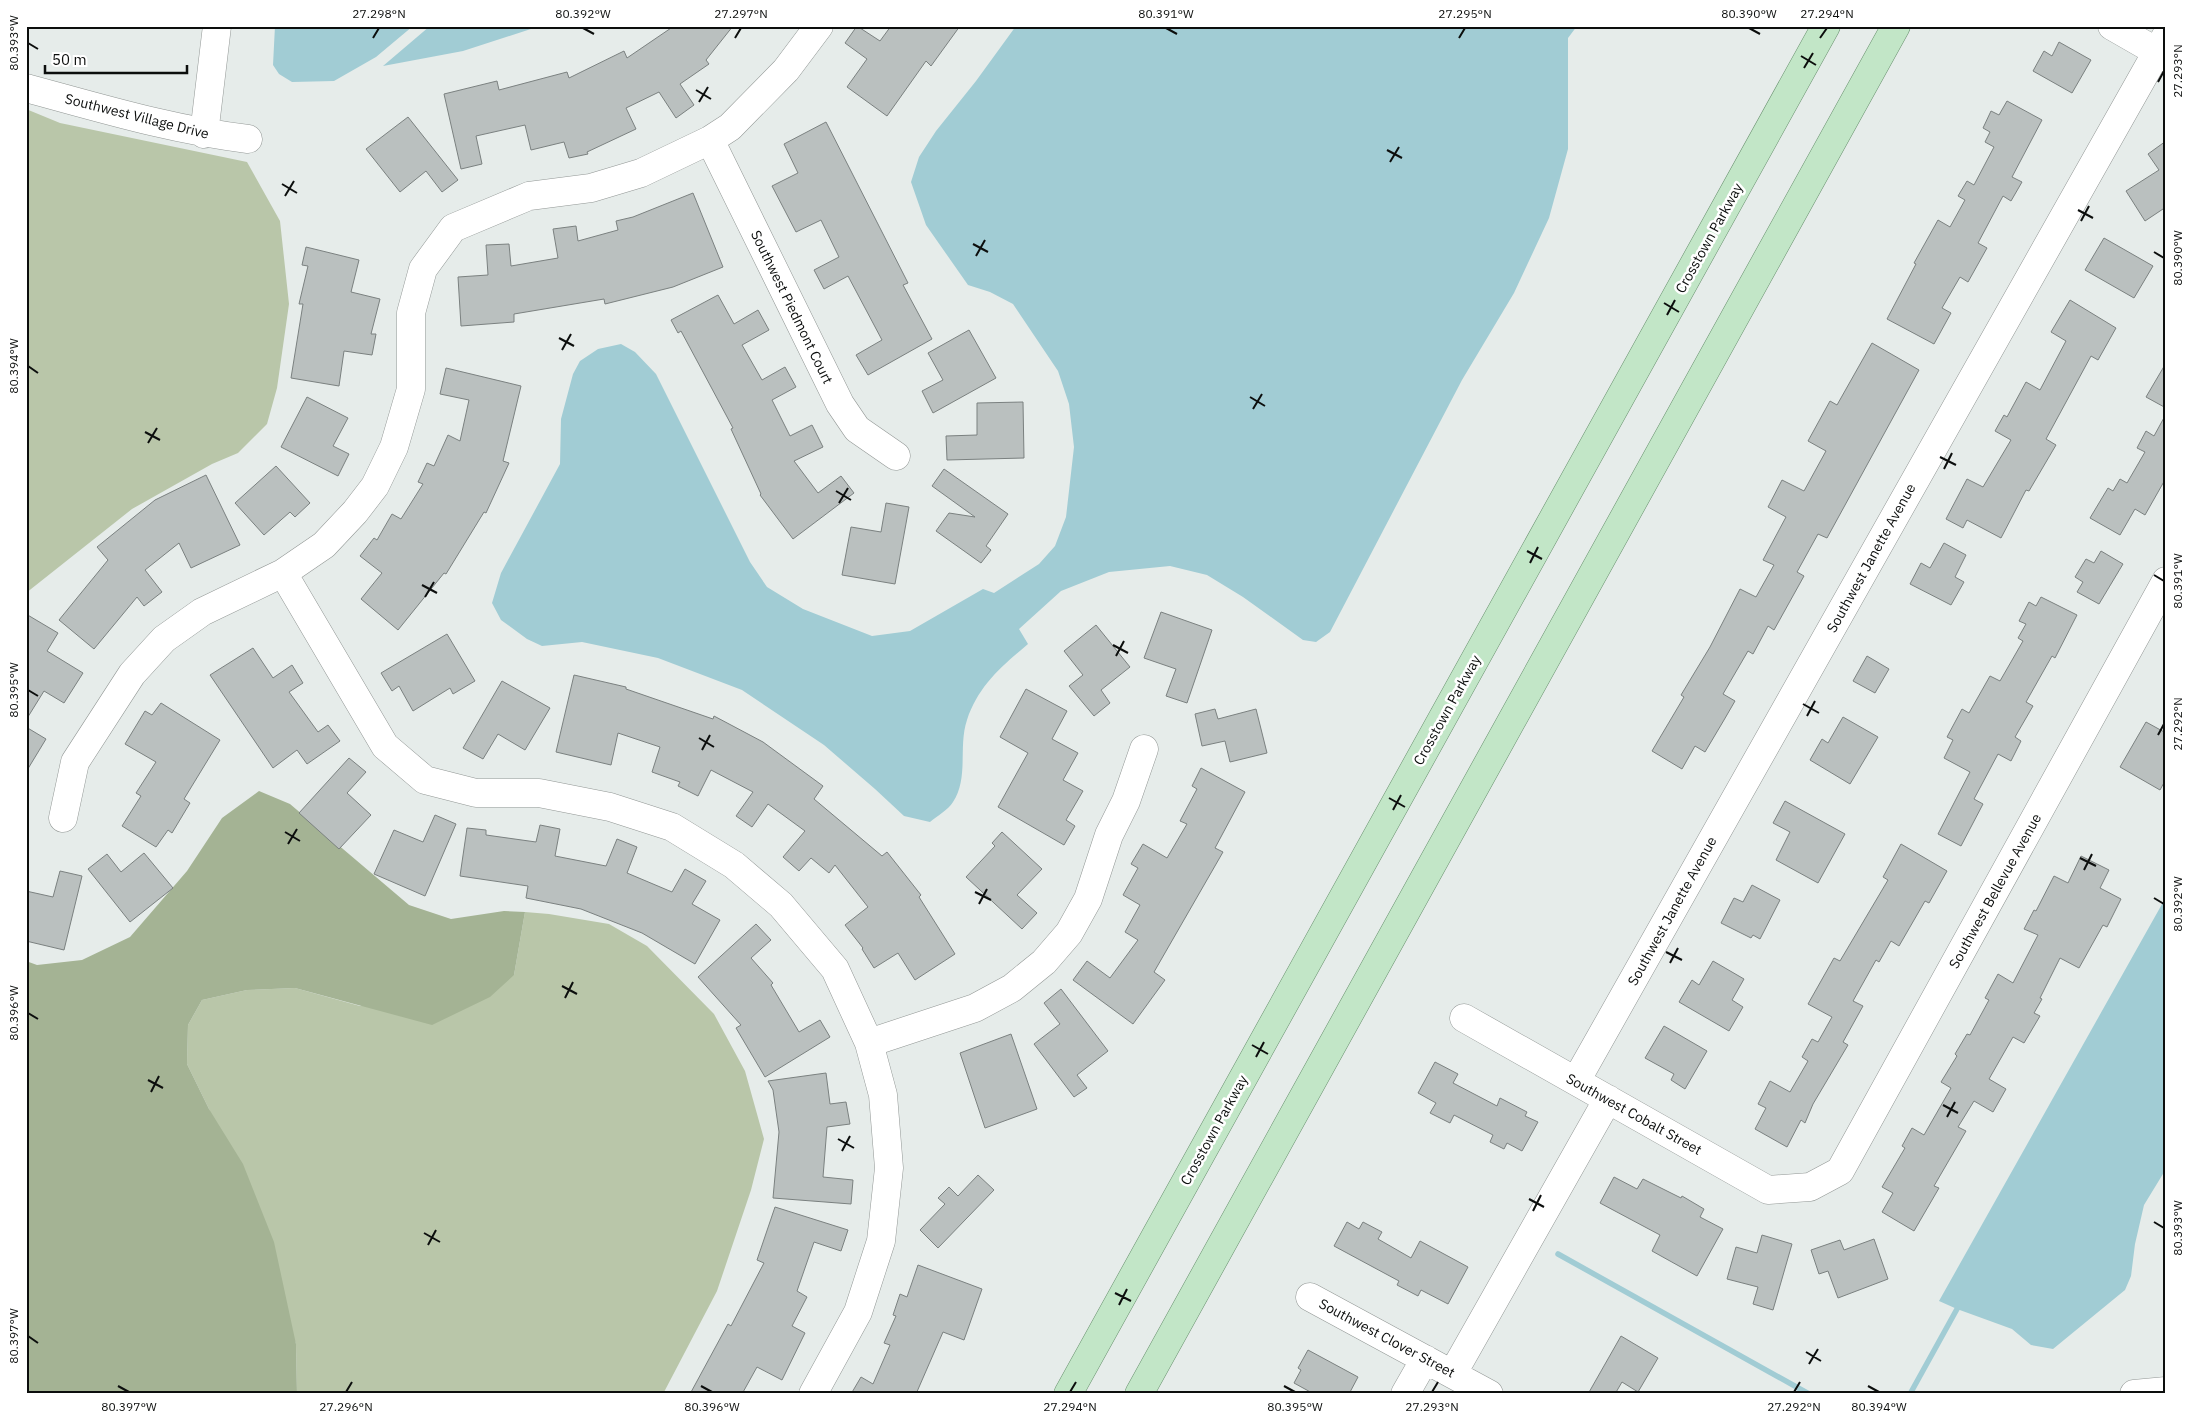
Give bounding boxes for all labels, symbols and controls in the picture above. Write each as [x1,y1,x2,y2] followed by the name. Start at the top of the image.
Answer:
[352,6,406,21] text: 27.298°N
[555,6,611,21] text: 80.392°W
[714,6,768,21] text: 27.297°N
[1138,6,1194,21] text: 80.391°W
[1438,6,1492,21] text: 27.295°N
[1721,6,1777,21] text: 80.390°W
[1800,6,1854,21] text: 27.294°N
[6,15,21,71] text: 80.393°W
[45,42,188,74] scale bar
[2170,44,2185,98] text: 27.293°N
[52,50,87,69] text: 50 m
[63,89,211,143] street label: Southwest Village Drive
[1671,180,1747,296] street label: Crosstown Parkway
[747,227,837,387] street label: Southwest Piedmont Court
[2170,230,2185,286] text: 80.390°W
[6,338,21,394] text: 80.394°W
[1822,480,1920,636] street label: Southwest Janette Avenue
[2170,553,2185,609] text: 80.391°W
[1409,652,1485,768] street label: Crosstown Parkway
[6,662,21,718] text: 80.395°W
[2170,697,2185,751] text: 27.292°N
[1945,810,2045,972] street label: Southwest Bellevue Avenue
[1623,833,1721,989] street label: Southwest Janette Avenue
[2170,876,2185,932] text: 80.392°W
[6,985,21,1041] text: 80.396°W
[1563,1069,1705,1159] street label: Southwest Cobalt Street
[1176,1072,1252,1188] street label: Crosstown Parkway
[2170,1200,2185,1256] text: 80.393°W
[1316,1294,1458,1382] street label: Southwest Clover Street
[6,1308,21,1364] text: 80.397°W
[101,1399,157,1414] text: 80.397°W
[319,1399,373,1414] text: 27.296°N
[684,1399,740,1414] text: 80.396°W
[1043,1399,1097,1414] text: 27.294°N
[1267,1399,1323,1414] text: 80.395°W
[1405,1399,1459,1414] text: 27.293°N
[1767,1399,1821,1414] text: 27.292°N
[1851,1399,1907,1414] text: 80.394°W

